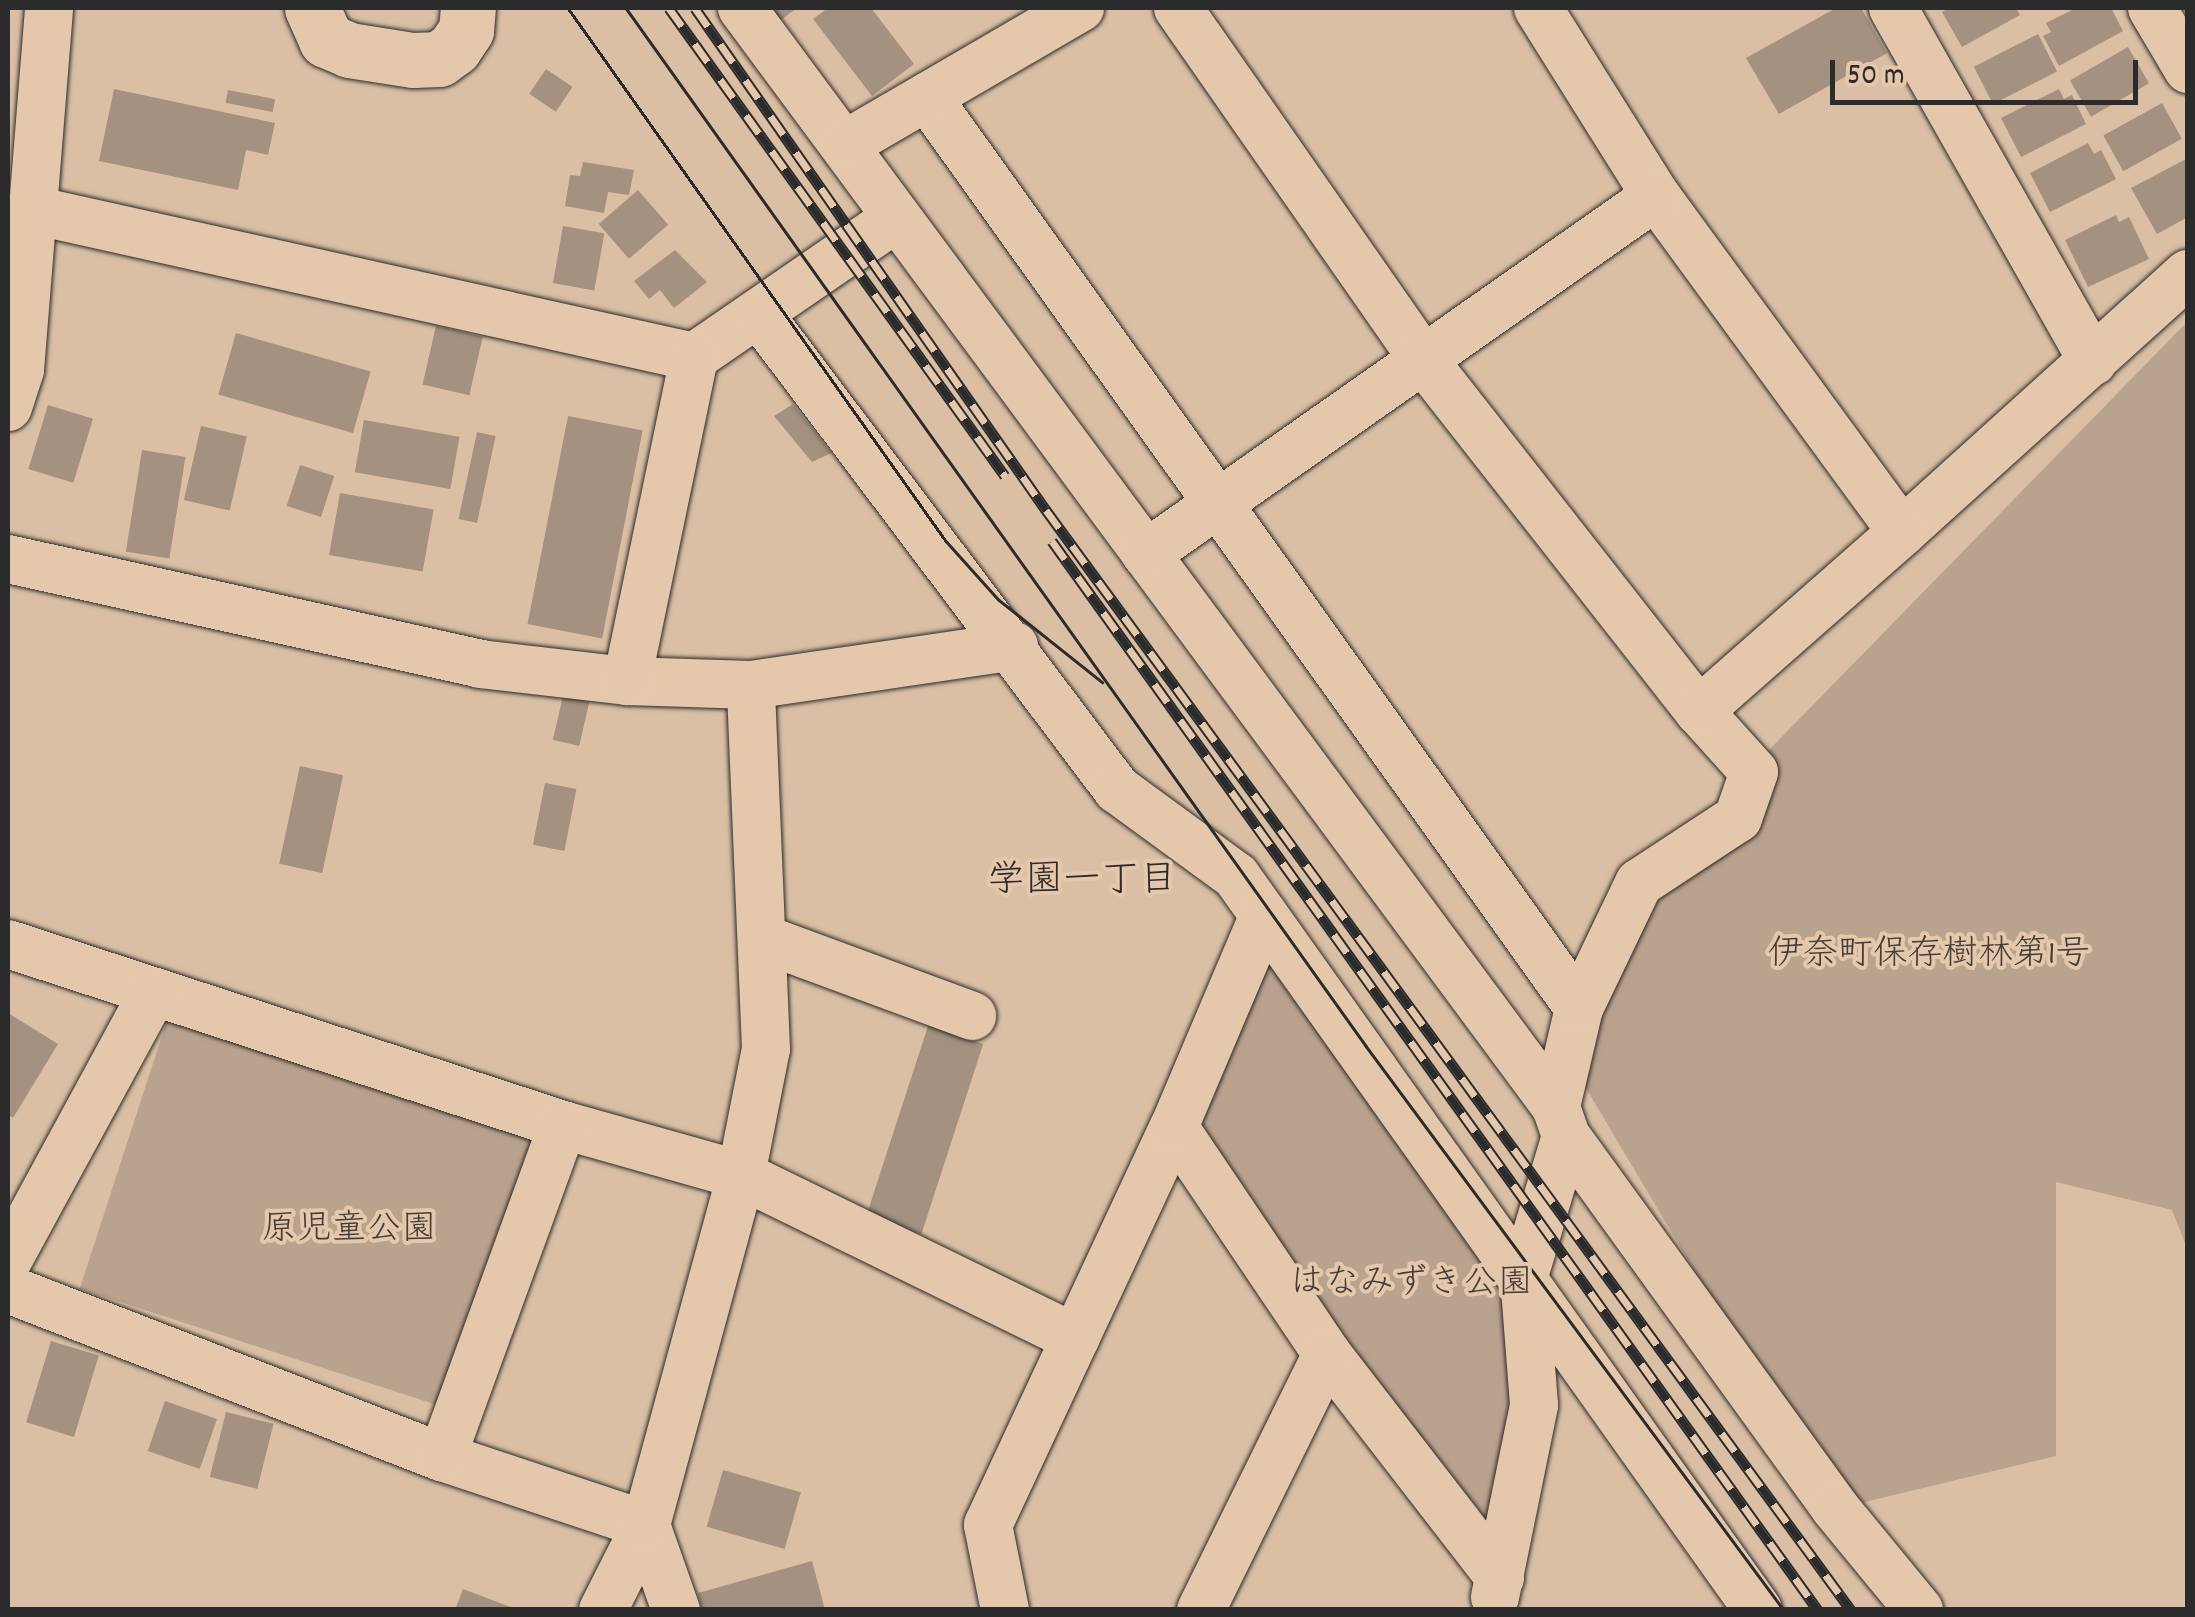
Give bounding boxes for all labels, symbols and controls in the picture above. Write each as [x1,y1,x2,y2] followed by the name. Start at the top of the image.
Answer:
[1835,40,2142,102] scale bar
[1847,56,1905,99] text: 50 m
[987,860,1177,906] district label: 学園一丁目
[1768,935,2090,977] park label: 伊奈町保存樹林第1号
[262,1210,436,1252] park label: 原児童公園
[1289,1264,1533,1306] park label: はなみずき公園

